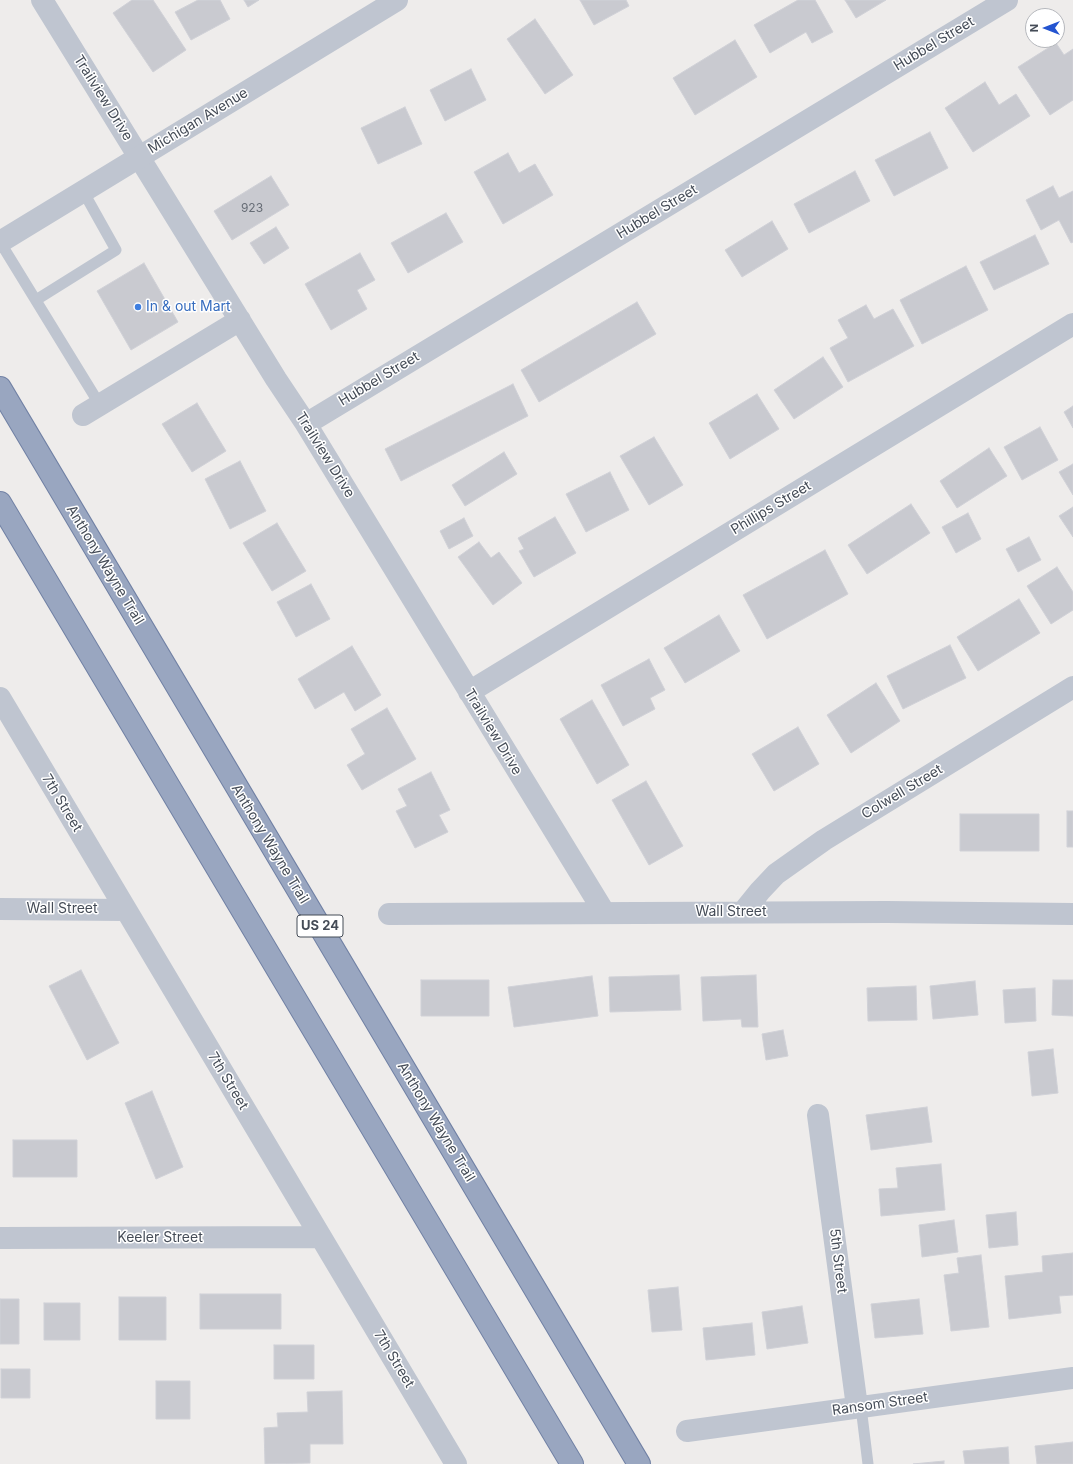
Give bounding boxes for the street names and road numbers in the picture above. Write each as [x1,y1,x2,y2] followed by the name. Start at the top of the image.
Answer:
[891,13,977,75] street label: Hubbel Street
[70,52,136,144] street label: Trailview Drive
[145,85,251,157] street label: Michigan Avenue
[614,181,700,243] street label: Hubbel Street
[336,348,422,410] street label: Hubbel Street
[292,409,358,501] street label: Trailview Drive
[728,478,814,538] street label: Phillips Street
[63,502,147,628] street label: Anthony Wayne Trail
[461,686,525,778] street label: Trailview Drive
[858,761,946,823] street label: Colwell Street
[38,771,86,835] street label: 7th Street
[228,781,312,907] street label: Anthony Wayne Trail
[26,901,98,917] street label: Wall Street
[695,904,767,920] street label: Wall Street
[297,915,343,937] road number: US 24
[204,1049,252,1113] street label: 7th Street
[394,1059,478,1185] street label: Anthony Wayne Trail
[826,1228,850,1294] street label: 5th Street
[117,1230,203,1246] street label: Keeler Street
[370,1327,418,1391] street label: 7th Street
[831,1389,929,1419] street label: Ransom Street

